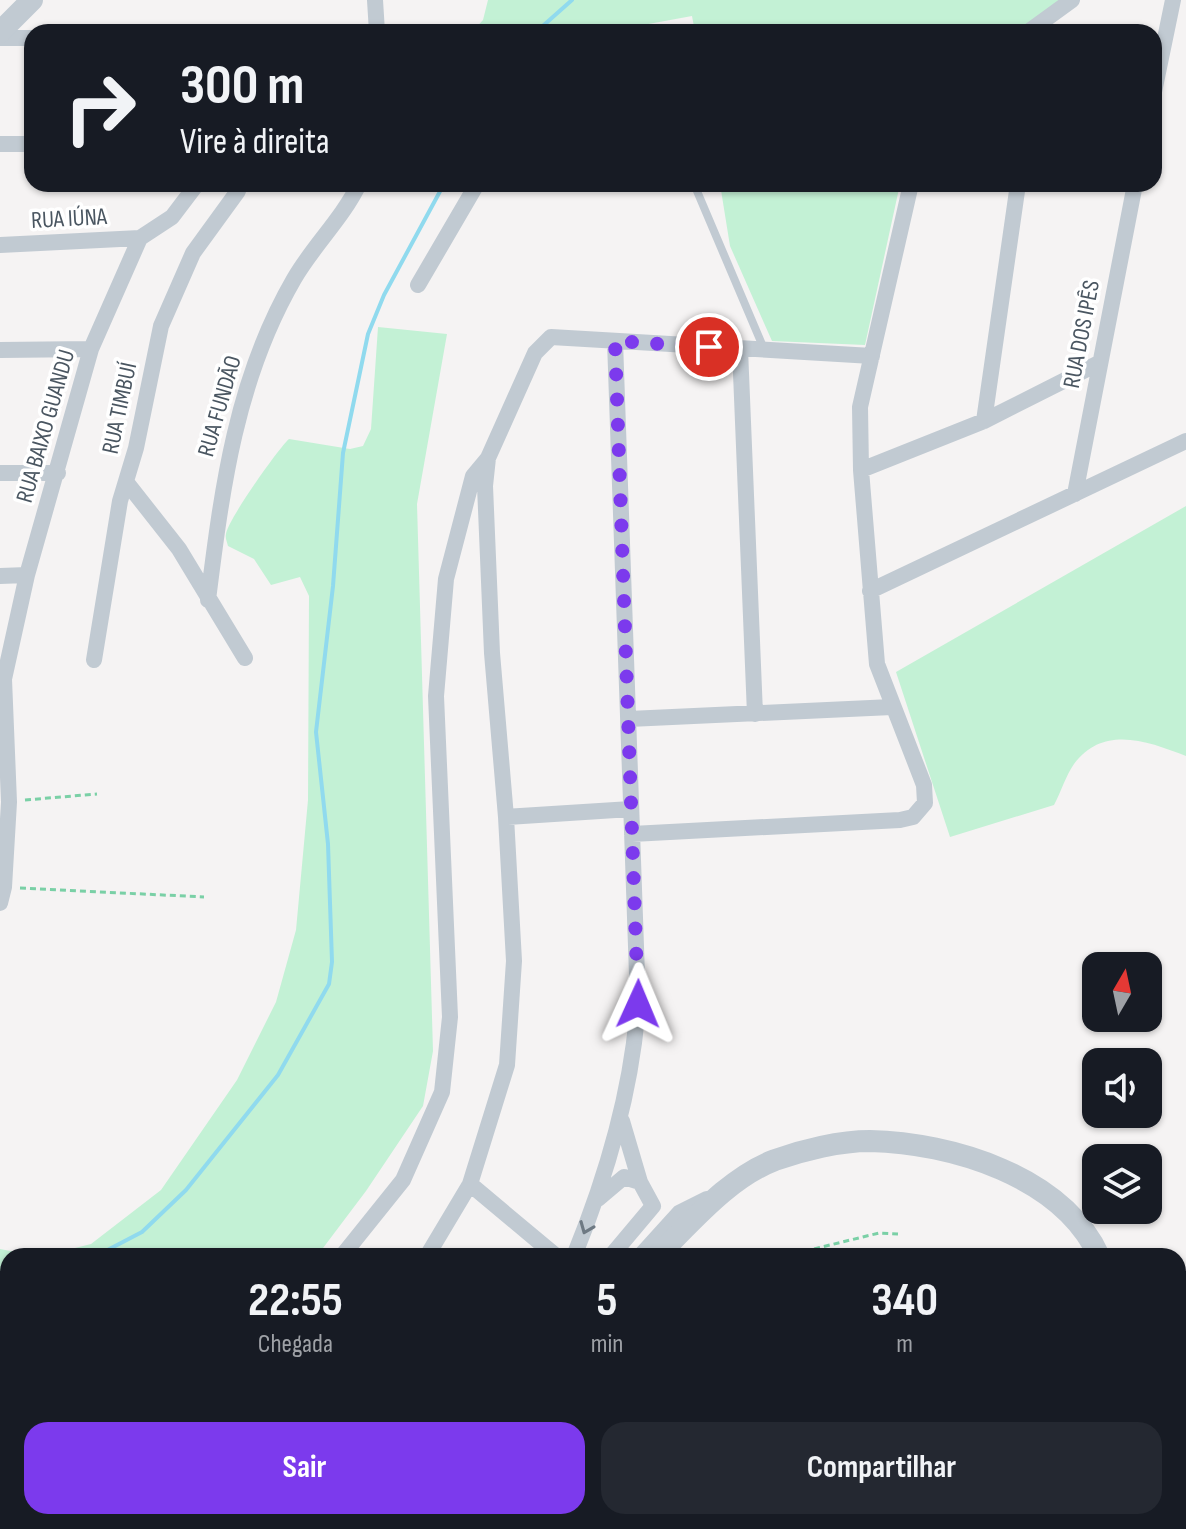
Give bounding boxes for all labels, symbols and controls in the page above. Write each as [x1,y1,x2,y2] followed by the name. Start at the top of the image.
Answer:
[180,53,304,120] text: 300 m
[48,56,152,160] icon: right
[180,121,330,164] text: Vire à direita
[30,202,108,235] street label: RUA IÚNA
[1057,278,1106,391] street label: RUA DOS IPÊS
[675,313,743,381] pin
[687,325,731,369] icon: arrive
[10,346,81,506] street label: RUA BAIXO GUANDU
[191,352,248,460] street label: RUA FUNDÃO
[96,359,143,457] street label: RUA TIMBUÍ
[1082,952,1162,1032] north arrow
[1082,952,1162,1224] map controls
[596,962,680,1046] position arrow
[1082,1048,1162,1128] button: sound
[1082,1144,1162,1224] button: layers
[579,1220,595,1234] one-way arrow
[248,1272,343,1329] text: 22:55
[597,1272,618,1329] text: 5
[871,1272,938,1329] text: 340
[258,1329,333,1360] text: Chegada
[591,1329,623,1360] text: min
[896,1329,913,1360] text: m
[24,1422,585,1514] button: Sair
[601,1422,1162,1514] button: Compartilhar

